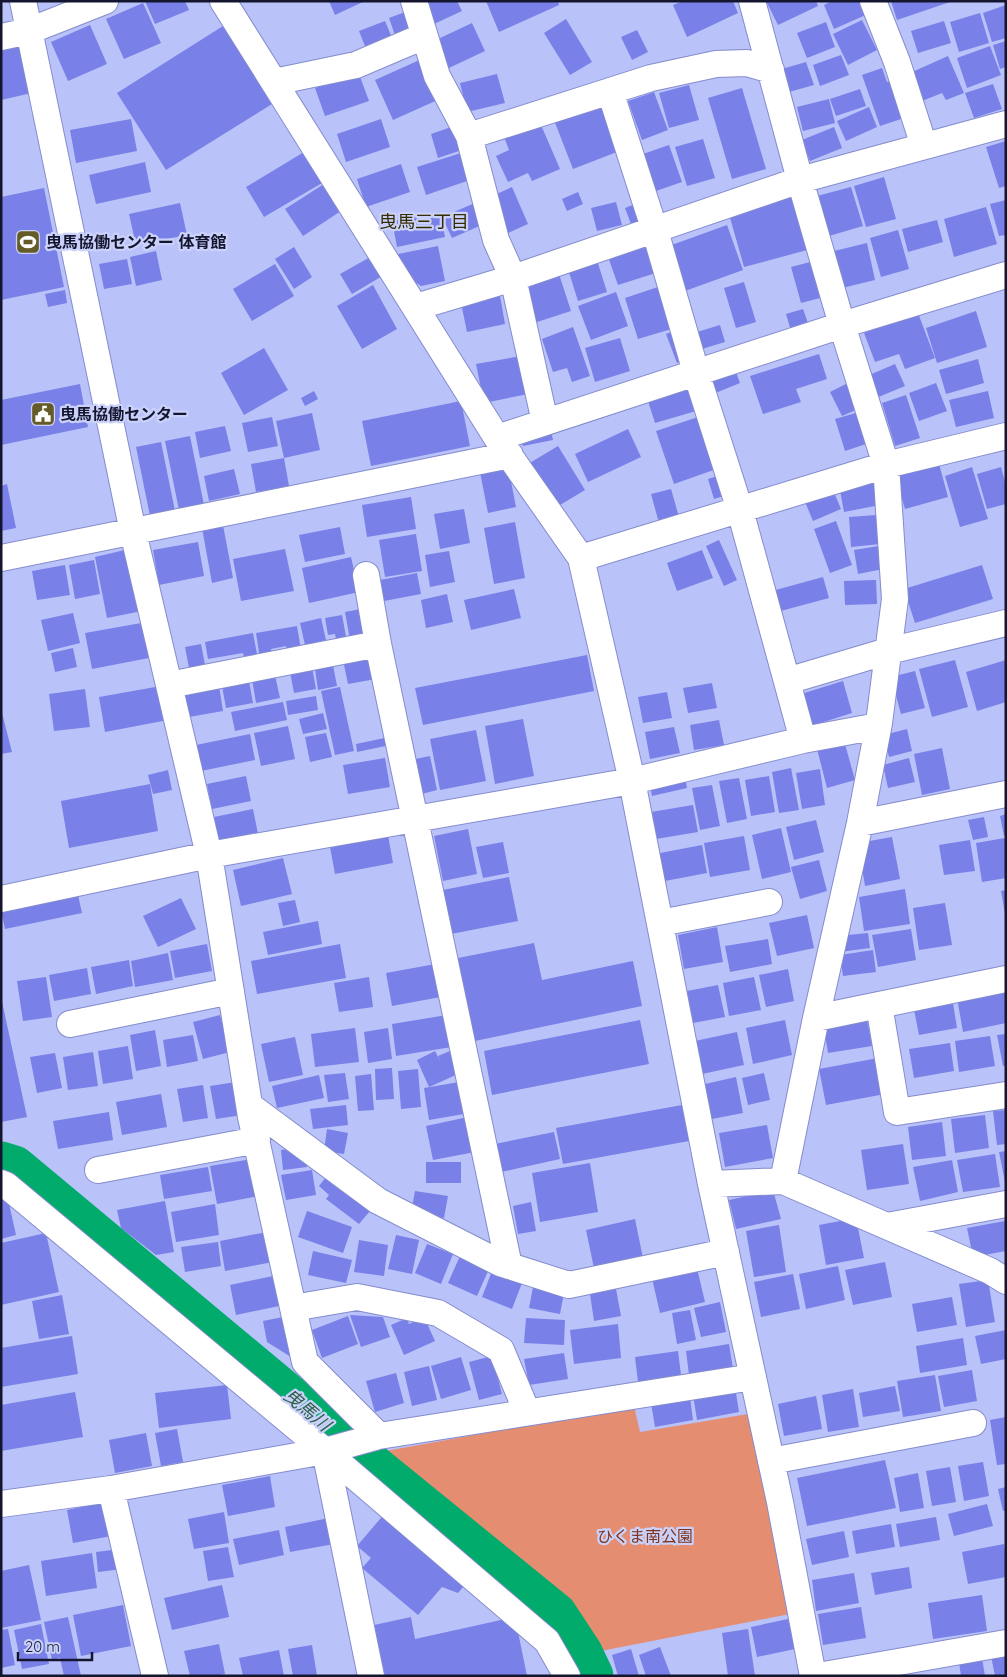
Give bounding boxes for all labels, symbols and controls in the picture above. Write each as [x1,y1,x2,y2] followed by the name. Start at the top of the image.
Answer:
[379,210,469,233] district label: 曳馬三丁目
[15,229,41,255] sports icon: 曳馬協働センター 体育館
[46,232,226,252] place label: 曳馬協働センター 体育館
[30,401,56,427] public building icon: 曳馬協働センター
[60,404,188,424] place label: 曳馬協働センター
[279,1383,337,1437] water label: 曳馬川
[597,1526,693,1546] park label: ひくま南公園
[18,1630,91,1662] scale bar
[25,1637,60,1656] text: 20 m

